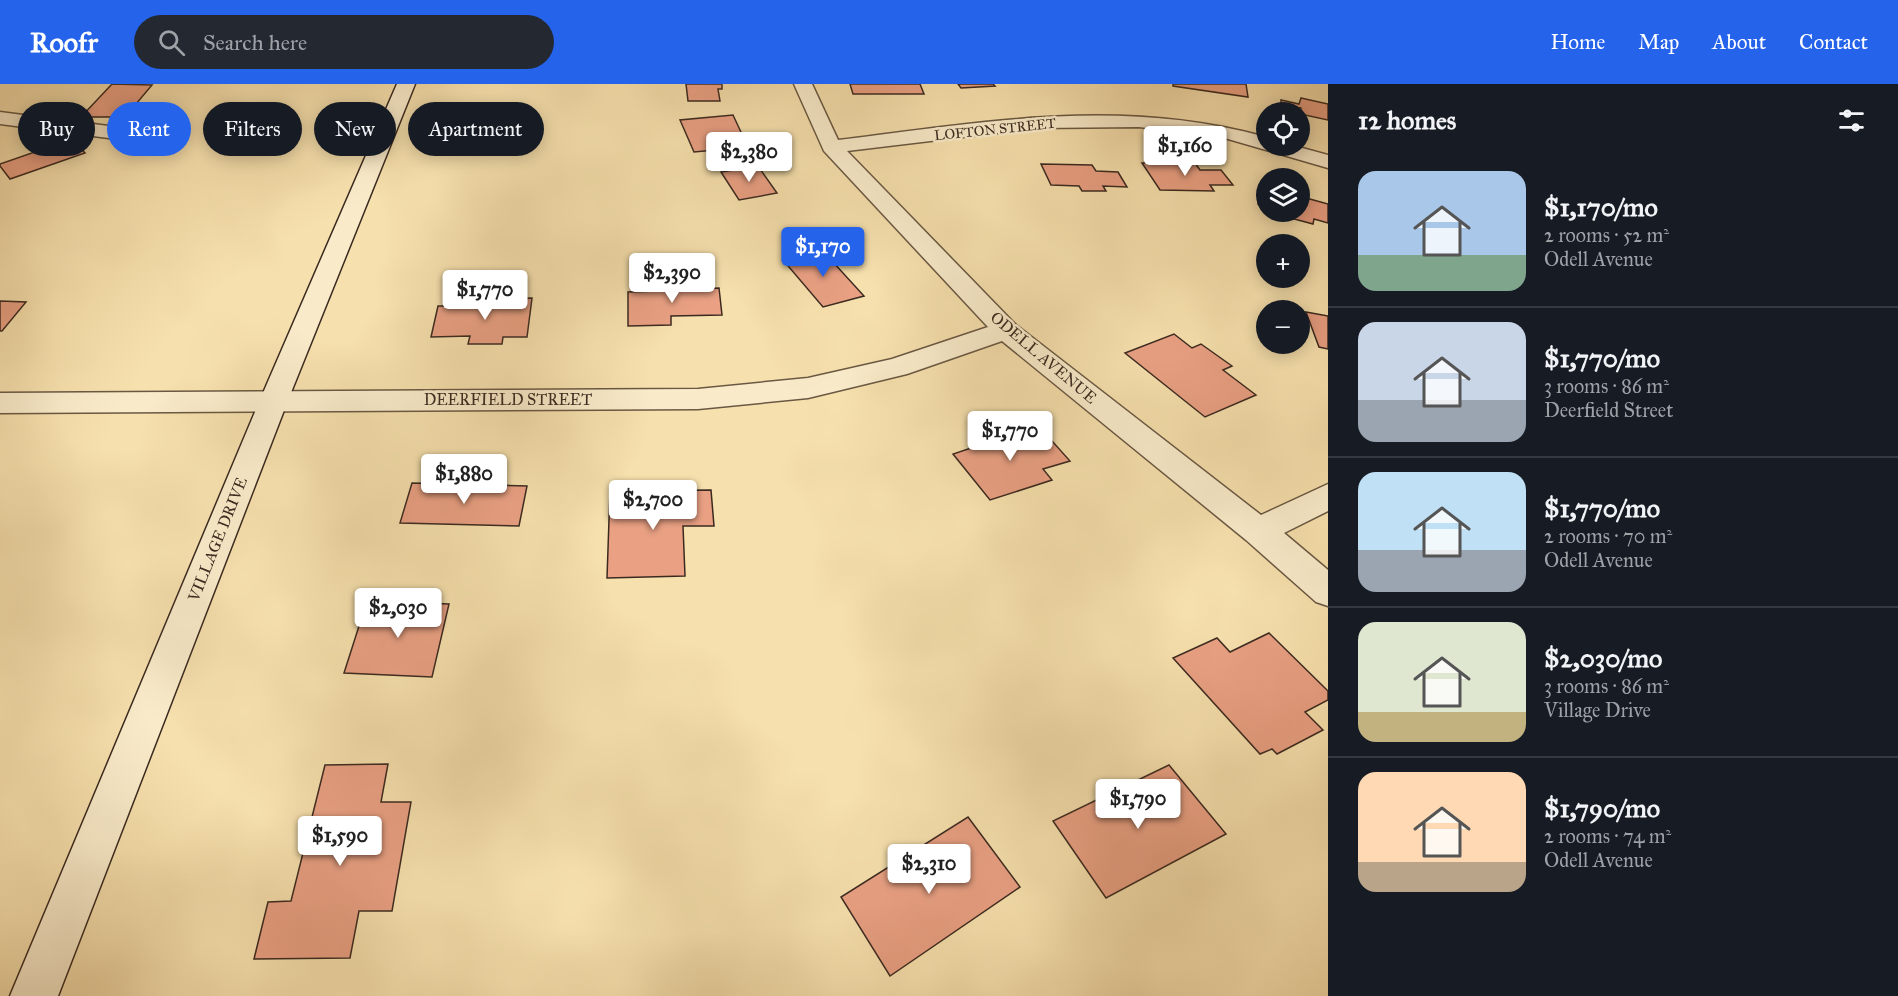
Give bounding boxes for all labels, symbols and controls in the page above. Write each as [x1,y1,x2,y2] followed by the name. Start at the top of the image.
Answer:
[134,15,554,69] search box
[30,25,98,60] text: Roofr
[155,26,188,59] icon: search
[203,29,307,56] text: Search here
[1550,29,1605,55] text: Home
[1638,29,1679,55] text: Map
[1712,29,1766,55] text: About
[1799,29,1868,55] text: Contact
[18,102,95,156] chip: Buy
[107,102,191,156] chip: Rent
[203,102,302,156] chip: Filters
[314,102,396,156] chip: New
[408,102,544,156] chip: Apartment
[1256,102,1310,354] map controls
[1256,102,1310,156] button: locate
[1358,104,1456,136] text: 12 homes
[1835,104,1868,137] icon: filters
[933,115,1057,144] street label: LOFTON STREET
[1136,126,1234,177] pin: $1,160
[700,132,798,183] pin: $2,380
[1158,133,1212,157] text: $1,160
[720,139,778,163] text: $2,380
[1256,168,1310,222] button: layers
[1544,191,1658,223] text: $1,170/mo
[1406,195,1478,267] icon: home
[1544,223,1669,247] text: 2 rooms · 52 m²
[774,227,872,278] pin: $1,170
[795,234,851,258] text: $1,170
[1256,234,1310,288] button: +
[1544,247,1653,271] text: Odell Avenue
[623,253,721,304] pin: $2,390
[643,260,701,284] text: $2,390
[436,270,534,321] pin: $1,770
[457,277,513,301] text: $1,770
[1256,300,1310,354] button: −
[987,307,1101,407] street label: ODELL AVENUE
[1544,342,1660,374] text: $1,770/mo
[1406,346,1478,418] icon: home
[1544,374,1669,398] text: 3 rooms · 86 m²
[424,390,592,409] street label: DEERFIELD STREET
[1544,398,1673,422] text: Deerfield Street
[961,411,1059,462] pin: $1,770
[982,418,1038,442] text: $1,770
[415,454,513,505] pin: $1,880
[435,461,493,485] text: $1,880
[184,474,251,605] street label: VILLAGE DRIVE
[604,480,702,531] pin: $2,700
[623,487,683,511] text: $2,700
[1544,492,1660,524] text: $1,770/mo
[1406,496,1478,568] icon: home
[1544,524,1672,548] text: 2 rooms · 70 m²
[1544,548,1653,572] text: Odell Avenue
[349,588,447,639] pin: $2,030
[369,595,427,619] text: $2,030
[1544,642,1662,674] text: $2,030/mo
[1406,646,1478,718] icon: home
[1544,674,1669,698] text: 3 rooms · 86 m²
[1544,698,1651,722] text: Village Drive
[1089,779,1187,830] pin: $1,790
[1110,786,1166,810] text: $1,790
[1544,792,1660,824] text: $1,790/mo
[1406,796,1478,868] icon: home
[291,816,389,867] pin: $1,590
[312,823,368,847] text: $1,590
[1544,824,1671,848] text: 2 rooms · 74 m²
[880,844,978,895] pin: $2,310
[1544,848,1653,872] text: Odell Avenue
[902,851,956,875] text: $2,310

